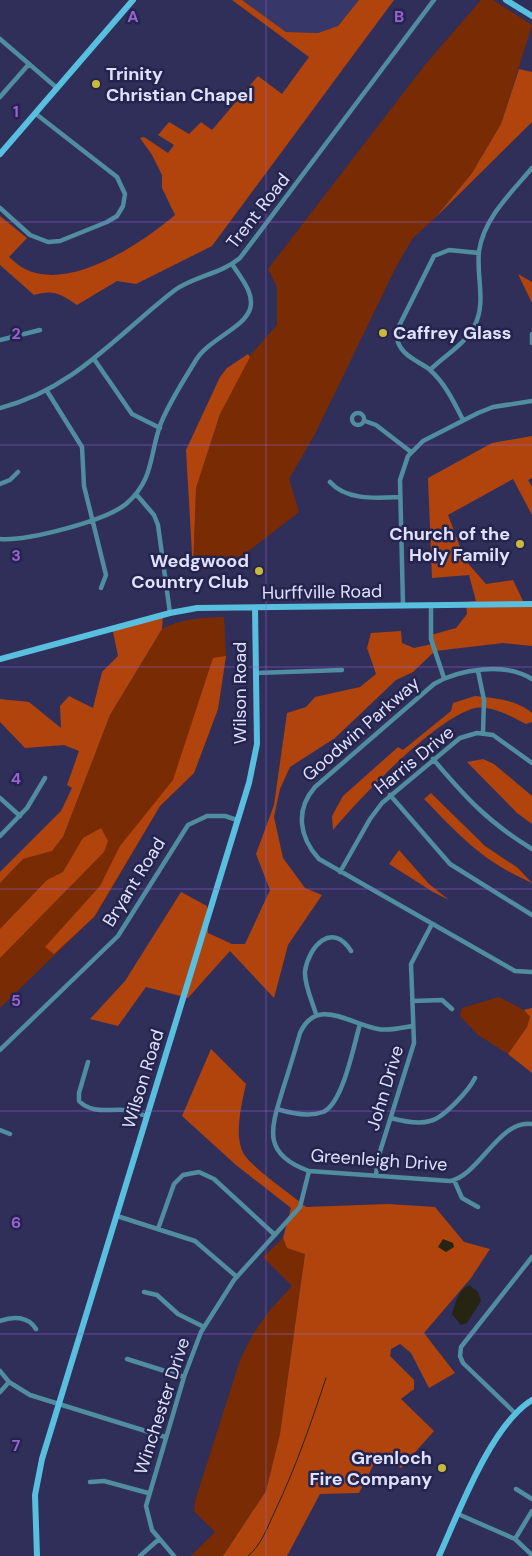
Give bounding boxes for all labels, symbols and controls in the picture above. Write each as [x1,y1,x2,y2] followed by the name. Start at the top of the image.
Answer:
[127,6,139,27] text: A
[394,6,404,27] text: B
[106,62,253,107] place label: Trinity Christian Chapel
[90,78,102,90] marker: Trinity Christian Chapel
[13,101,19,122] text: 1
[221,168,295,254] street label: Trent Road
[393,321,511,345] place label: Caffrey Glass
[11,323,21,344] text: 2
[377,327,389,339] marker: Caffrey Glass
[389,522,510,567] place label: Church of the Holy Family
[514,538,526,550] marker: Church of the Holy Family
[11,545,21,566] text: 3
[131,549,249,594] place label: Wedgwood Country Club
[253,565,265,577] marker: Wedgwood Country Club
[262,579,382,605] street label: Hurffville Road
[228,642,252,744] street label: Wilson Road
[297,671,425,787] street label: Goodwin Parkway
[369,720,459,800] street label: Harris Drive
[11,768,21,789] text: 4
[97,833,171,931] street label: Bryant Road
[11,990,21,1011] text: 5
[117,1026,169,1132] street label: Wilson Road
[361,1043,409,1133] street label: John Drive
[310,1143,448,1177] street label: Greenleigh Drive
[11,1212,21,1233] text: 6
[129,1334,195,1478] street label: Winchester Drive
[12,1435,21,1456] text: 7
[310,1446,432,1491] place label: Grenloch Fire Company
[436,1462,448,1474] marker: Grenloch Fire Company

